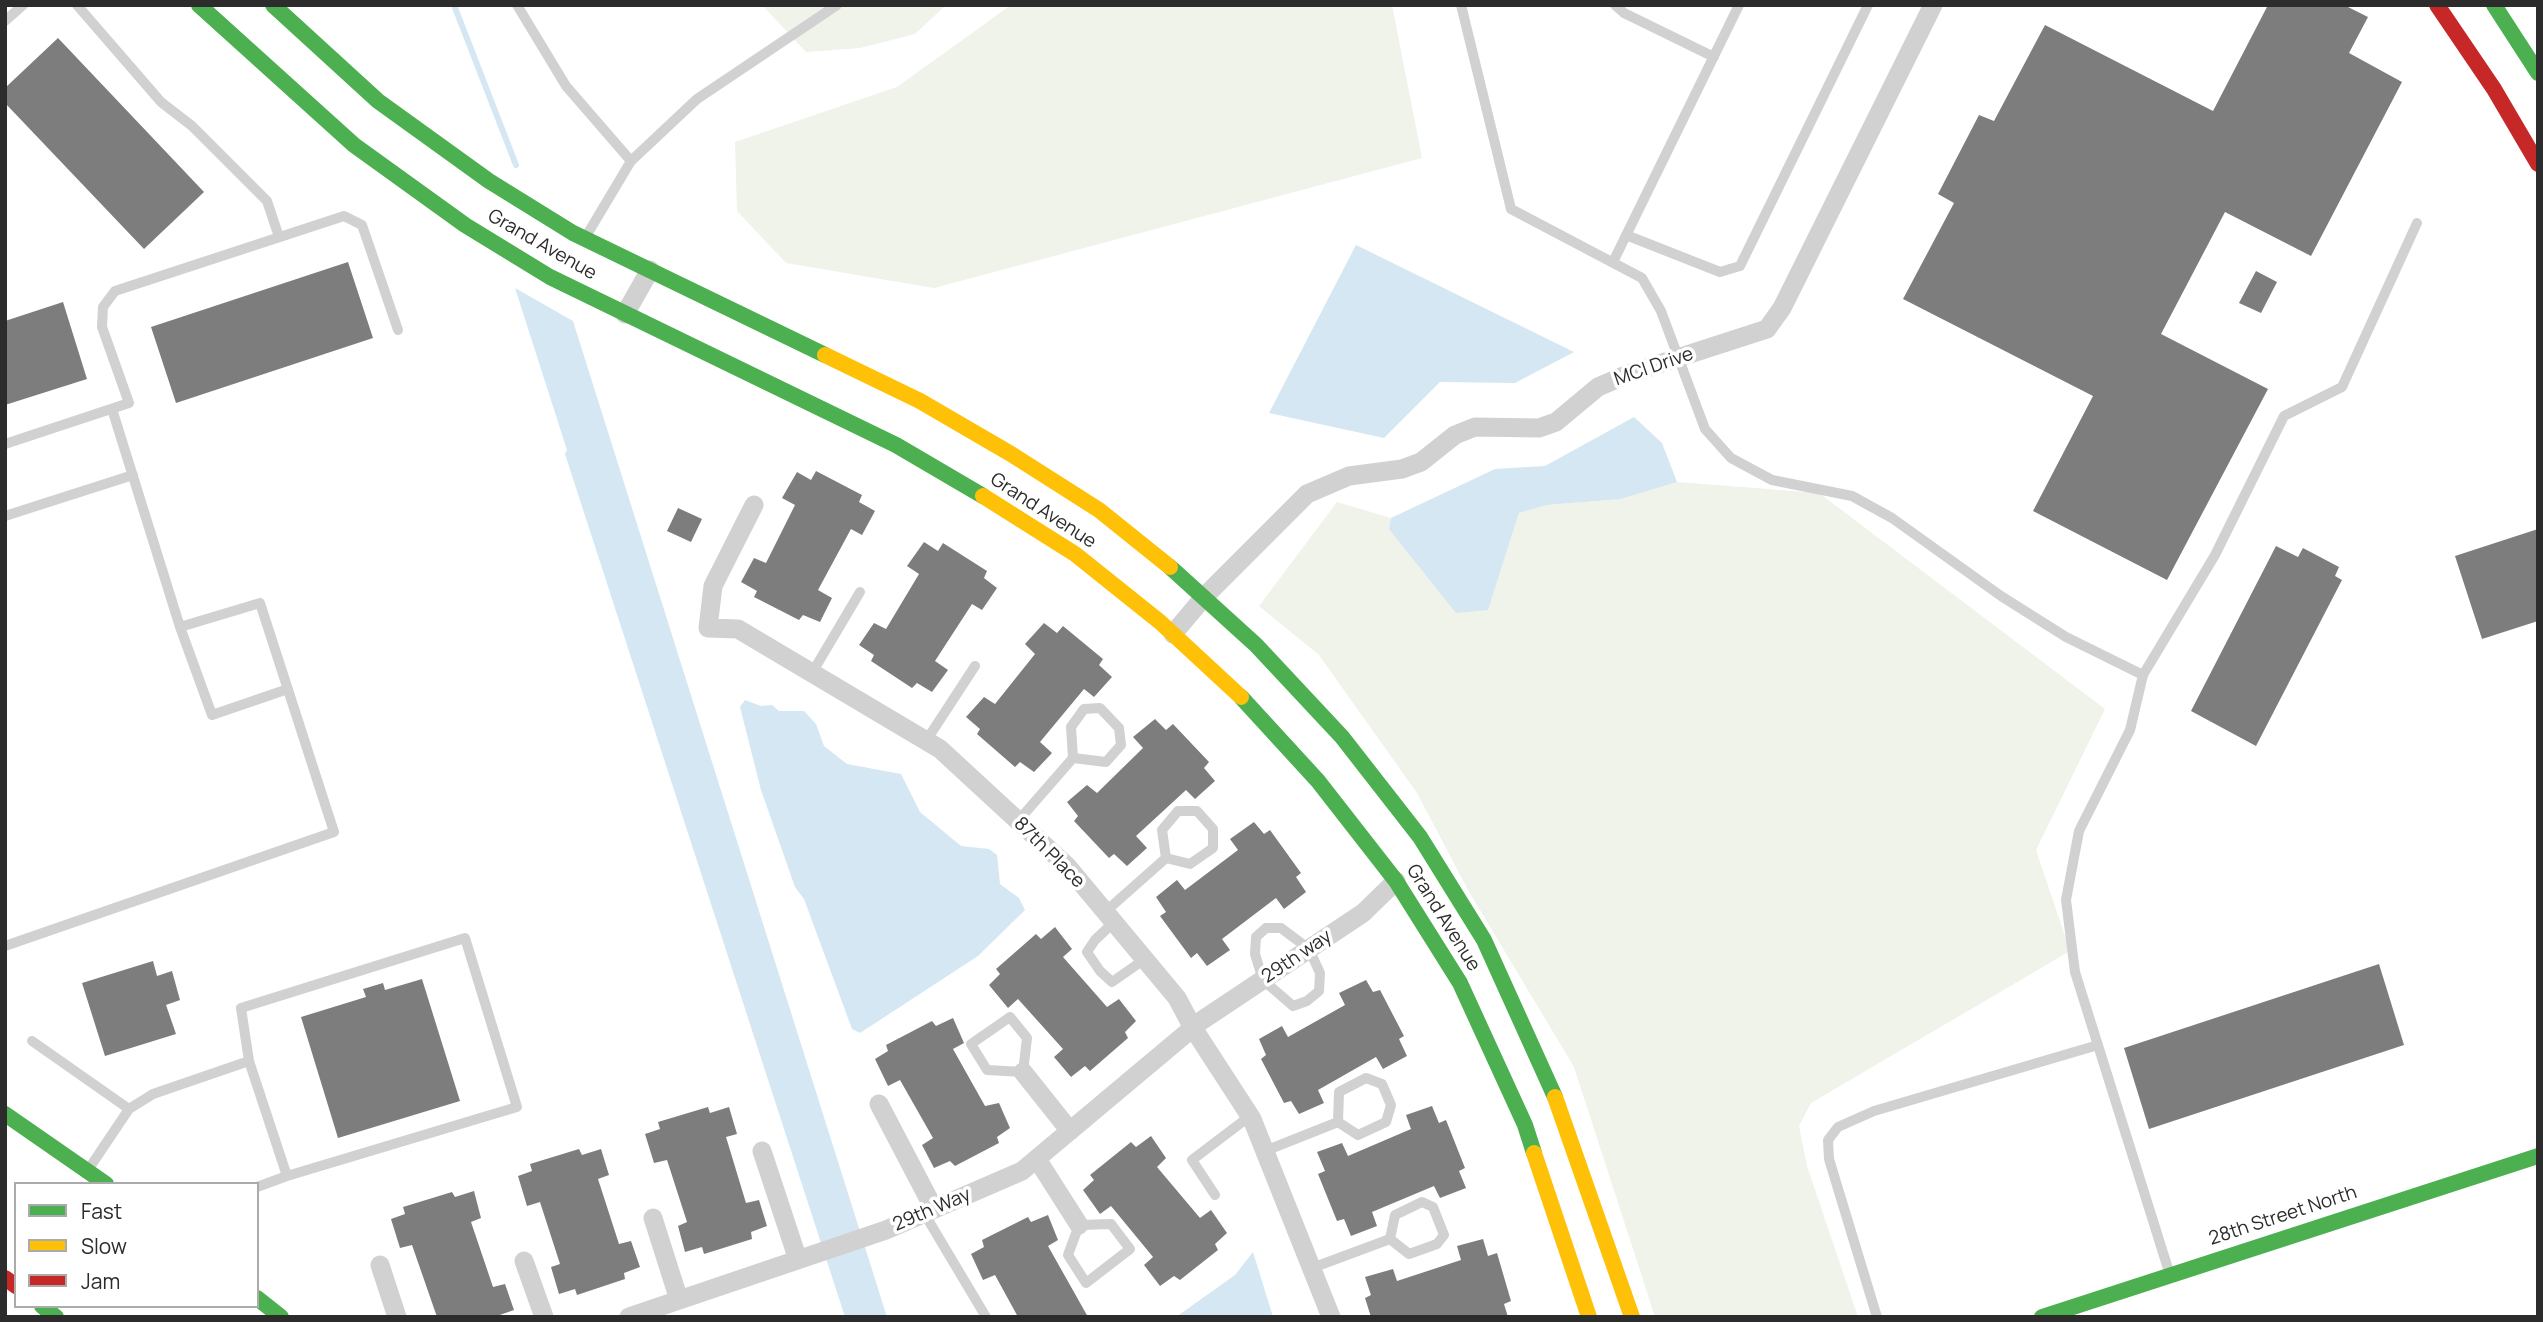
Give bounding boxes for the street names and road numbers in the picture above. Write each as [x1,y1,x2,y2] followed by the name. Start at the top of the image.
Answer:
[484,205,600,285] street label: Grand Avenue
[1611,343,1697,391] street label: MCI Drive
[986,468,1100,554] street label: Grand Avenue
[1009,813,1089,893] street label: 87th Place
[1401,860,1485,976] street label: Grand Avenue
[1258,925,1336,989] street label: 29th way
[2206,1181,2360,1251] street label: 28th Street North
[890,1183,974,1237] street label: 29th Way

